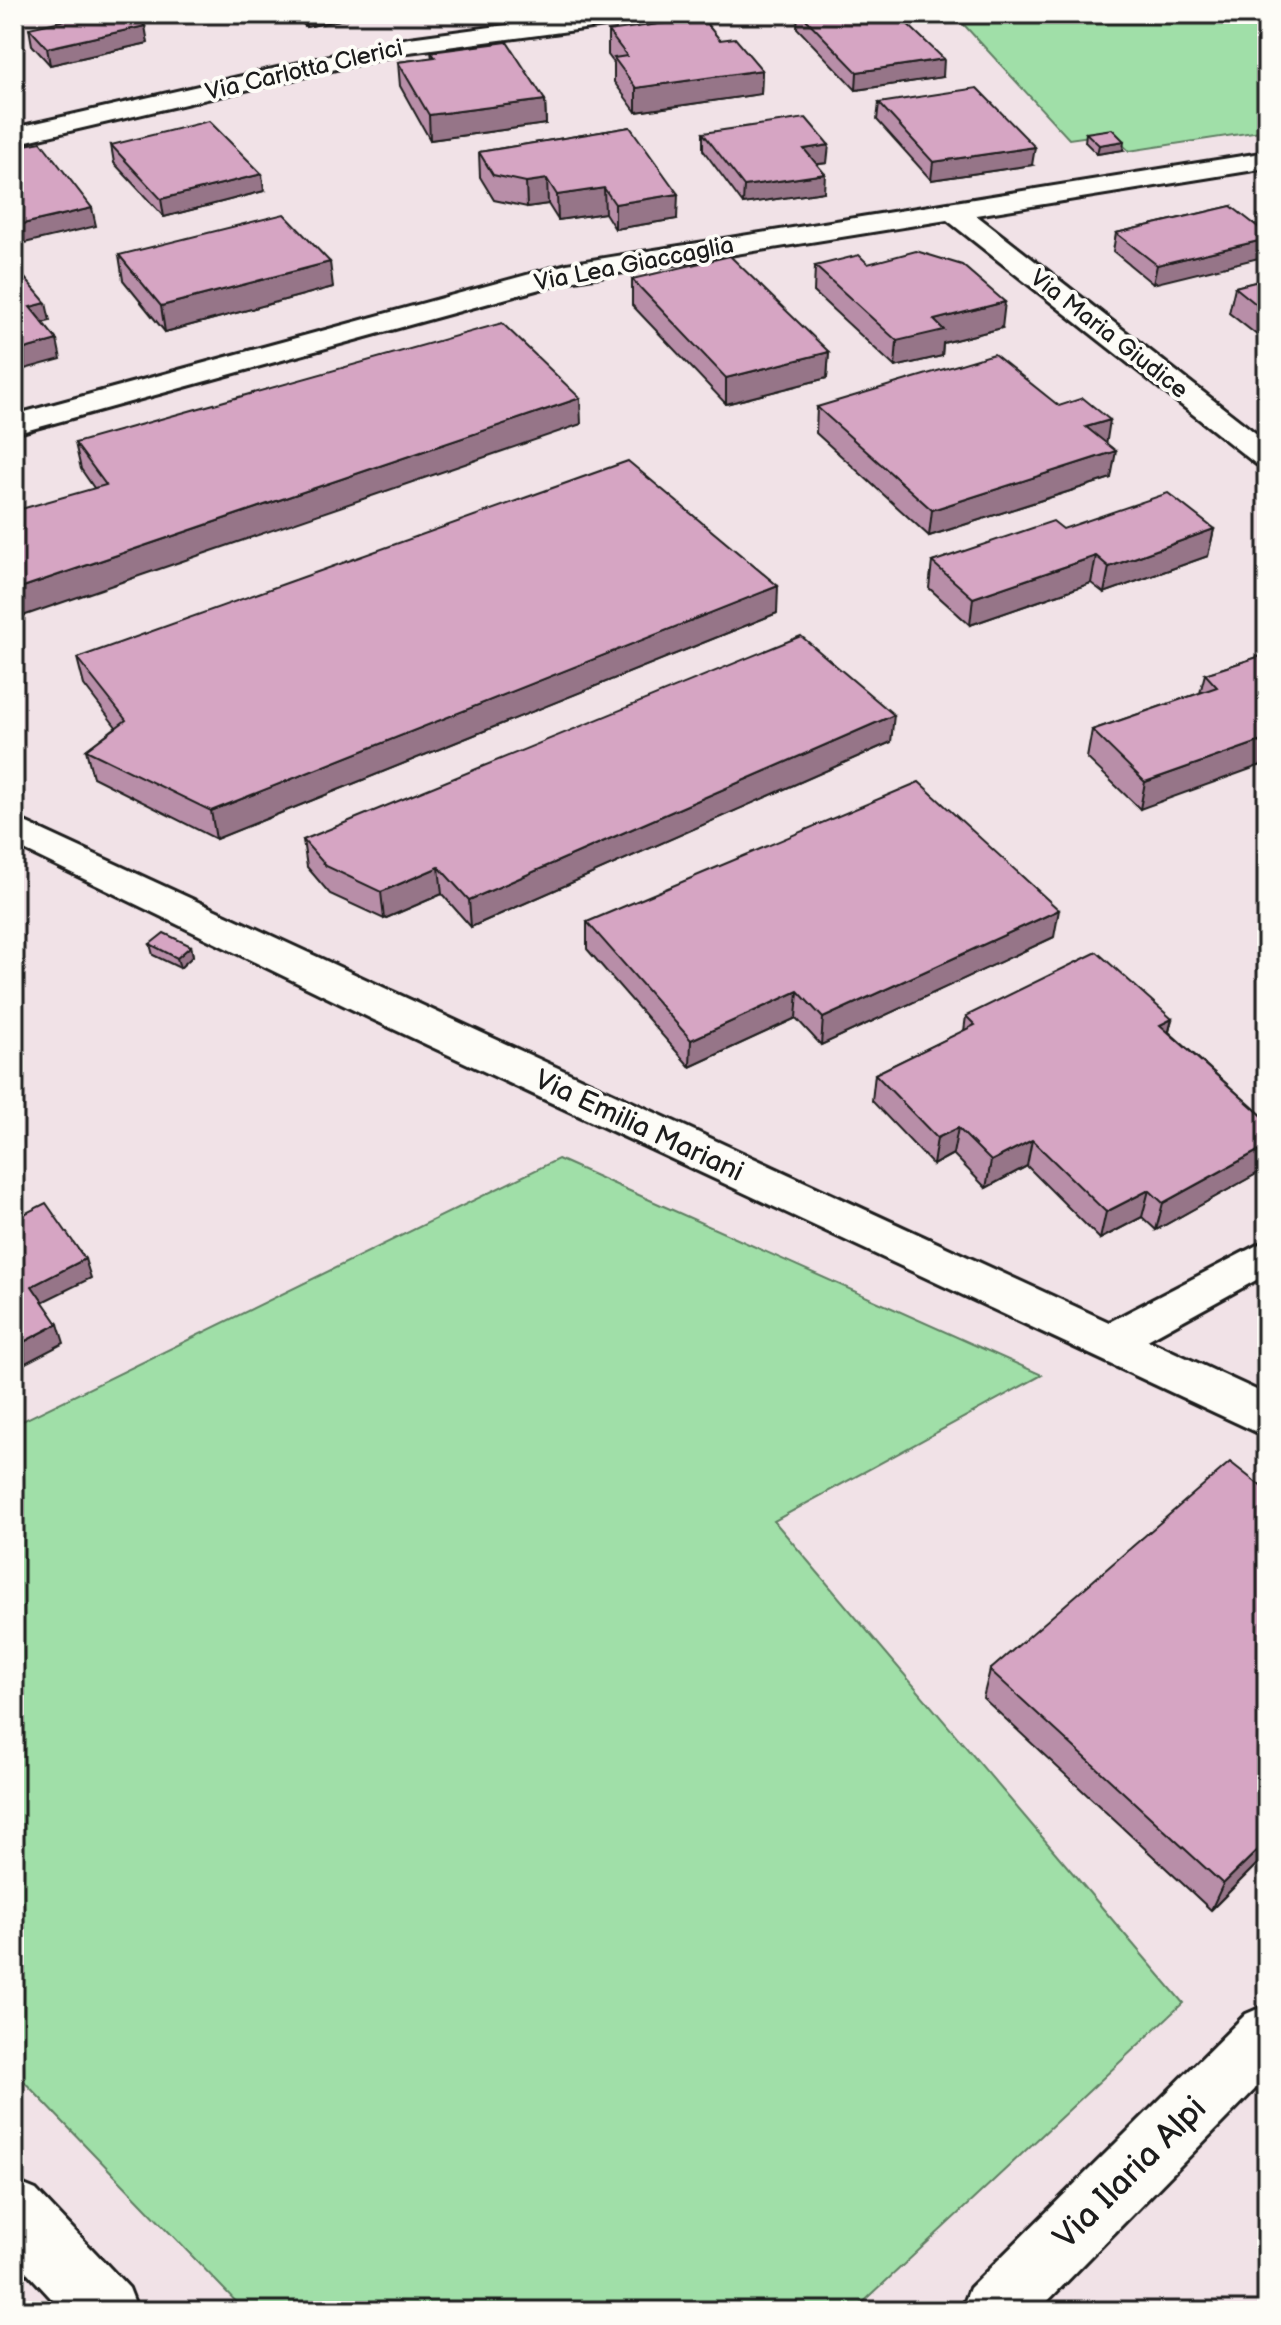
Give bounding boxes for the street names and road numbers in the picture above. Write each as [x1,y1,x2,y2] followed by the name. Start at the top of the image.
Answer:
[203,33,405,107] street label: Via Carlotta Clerici
[532,230,736,298] street label: Via Lea Giaccaglia
[1024,263,1194,405] street label: Via Maria Giudice
[529,1063,749,1189] street label: Via Emilia Mariani
[1045,2088,1215,2258] street label: Via Ilaria Alpi

